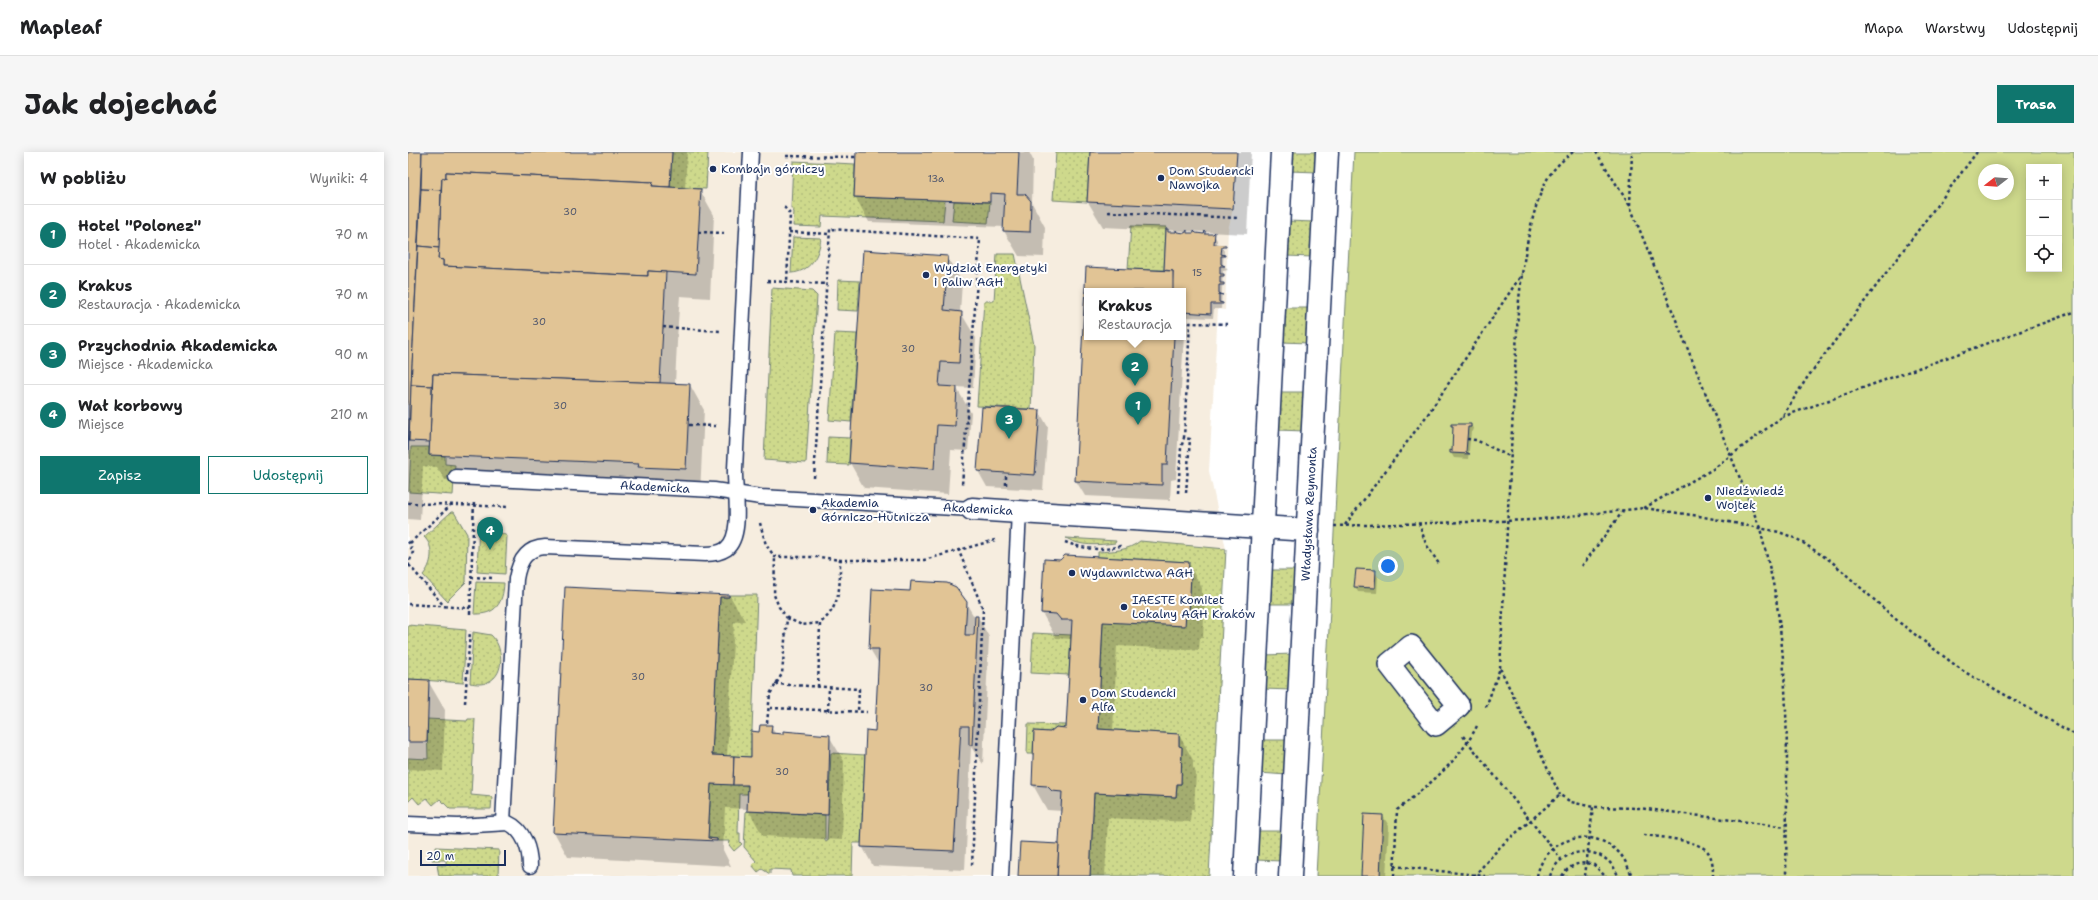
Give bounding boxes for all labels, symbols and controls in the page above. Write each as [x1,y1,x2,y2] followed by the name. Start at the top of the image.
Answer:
[20,15,102,40] text: Mapleaf
[1864,19,1903,37] text: Mapa
[1925,19,1985,37] text: Warstwy
[2007,19,2078,37] text: Udostępnij
[24,85,218,123] text: Jak dojechać
[1997,85,2074,123] button: Trasa
[721,161,825,177] place label: Kombajn górniczy
[1169,163,1254,193] place label: Dom Studencki Nawojka
[708,164,718,174] marker: Kombajn górniczy
[1978,164,2014,200] north arrow
[2026,164,2062,272] map controls
[2026,164,2062,200] button: +
[40,167,126,189] text: W pobliżu
[309,170,368,187] text: Wyniki: 4
[928,172,945,185] house number: 13a
[1156,173,1166,183] marker: Dom Studencki Nawojka
[2026,200,2062,236] button: −
[563,205,577,218] house number: 30
[78,216,201,236] text: Hotel "Polonez"
[50,226,56,243] text: 1
[334,226,368,243] text: 70 m
[78,236,200,253] text: Hotel · Akademicka
[2026,236,2062,272] button: locate
[934,260,1047,290] place label: Wydział Energetyki i Paliw AGH
[1192,266,1202,279] house number: 15
[921,270,931,280] marker: Wydział Energetyki i Paliw AGH
[78,276,132,296] text: Krakus
[48,286,58,303] text: 2
[334,286,368,303] text: 70 m
[1084,288,1186,340] popup
[78,296,240,313] text: Restauracja · Akademicka
[1098,296,1152,316] text: Krakus
[532,315,546,328] house number: 30
[1098,316,1172,333] text: Restauracja
[78,336,277,356] text: Przychodnia Akademicka
[901,342,915,355] house number: 30
[48,346,58,363] text: 3
[334,346,368,363] text: 90 m
[1122,353,1148,386] pin: 2
[78,356,213,373] text: Miejsce · Akademicka
[1125,392,1151,425] pin: 1
[78,396,183,416] text: Wał korbowy
[553,399,567,412] house number: 30
[48,406,58,423] text: 4
[330,406,368,423] text: 210 m
[996,406,1022,439] pin: 3
[78,416,124,433] text: Miejsce
[1297,446,1321,582] street label: Władysława Reymonta
[40,456,200,494] button: Zapisz
[208,456,368,494] button: Udostępnij
[620,477,691,497] street label: Akademicka
[1716,483,1784,513] place label: Niedźwiedź Wojtek
[1703,493,1713,503] marker: Niedźwiedź Wojtek
[821,495,930,525] place label: Akademia Górniczo-Hutnicza
[943,499,1014,519] street label: Akademicka
[808,505,818,515] marker: Akademia Górniczo-Hutnicza
[477,517,503,550] pin: 4
[1378,556,1398,576] your location
[1080,565,1193,581] place label: Wydawnictwa AGH
[1067,568,1077,578] marker: Wydawnictwa AGH
[1132,592,1256,622] place label: IAESTE Komitet Lokalny AGH Kraków
[1119,602,1129,612] marker: IAESTE Komitet Lokalny AGH Kraków
[631,670,645,683] house number: 30
[919,681,933,694] house number: 30
[1091,685,1176,715] place label: Dom Studencki Alfa
[1078,695,1088,705] marker: Dom Studencki Alfa
[775,765,789,778] house number: 30
[420,848,506,867] scale bar
[426,849,454,864] text: 20 m

